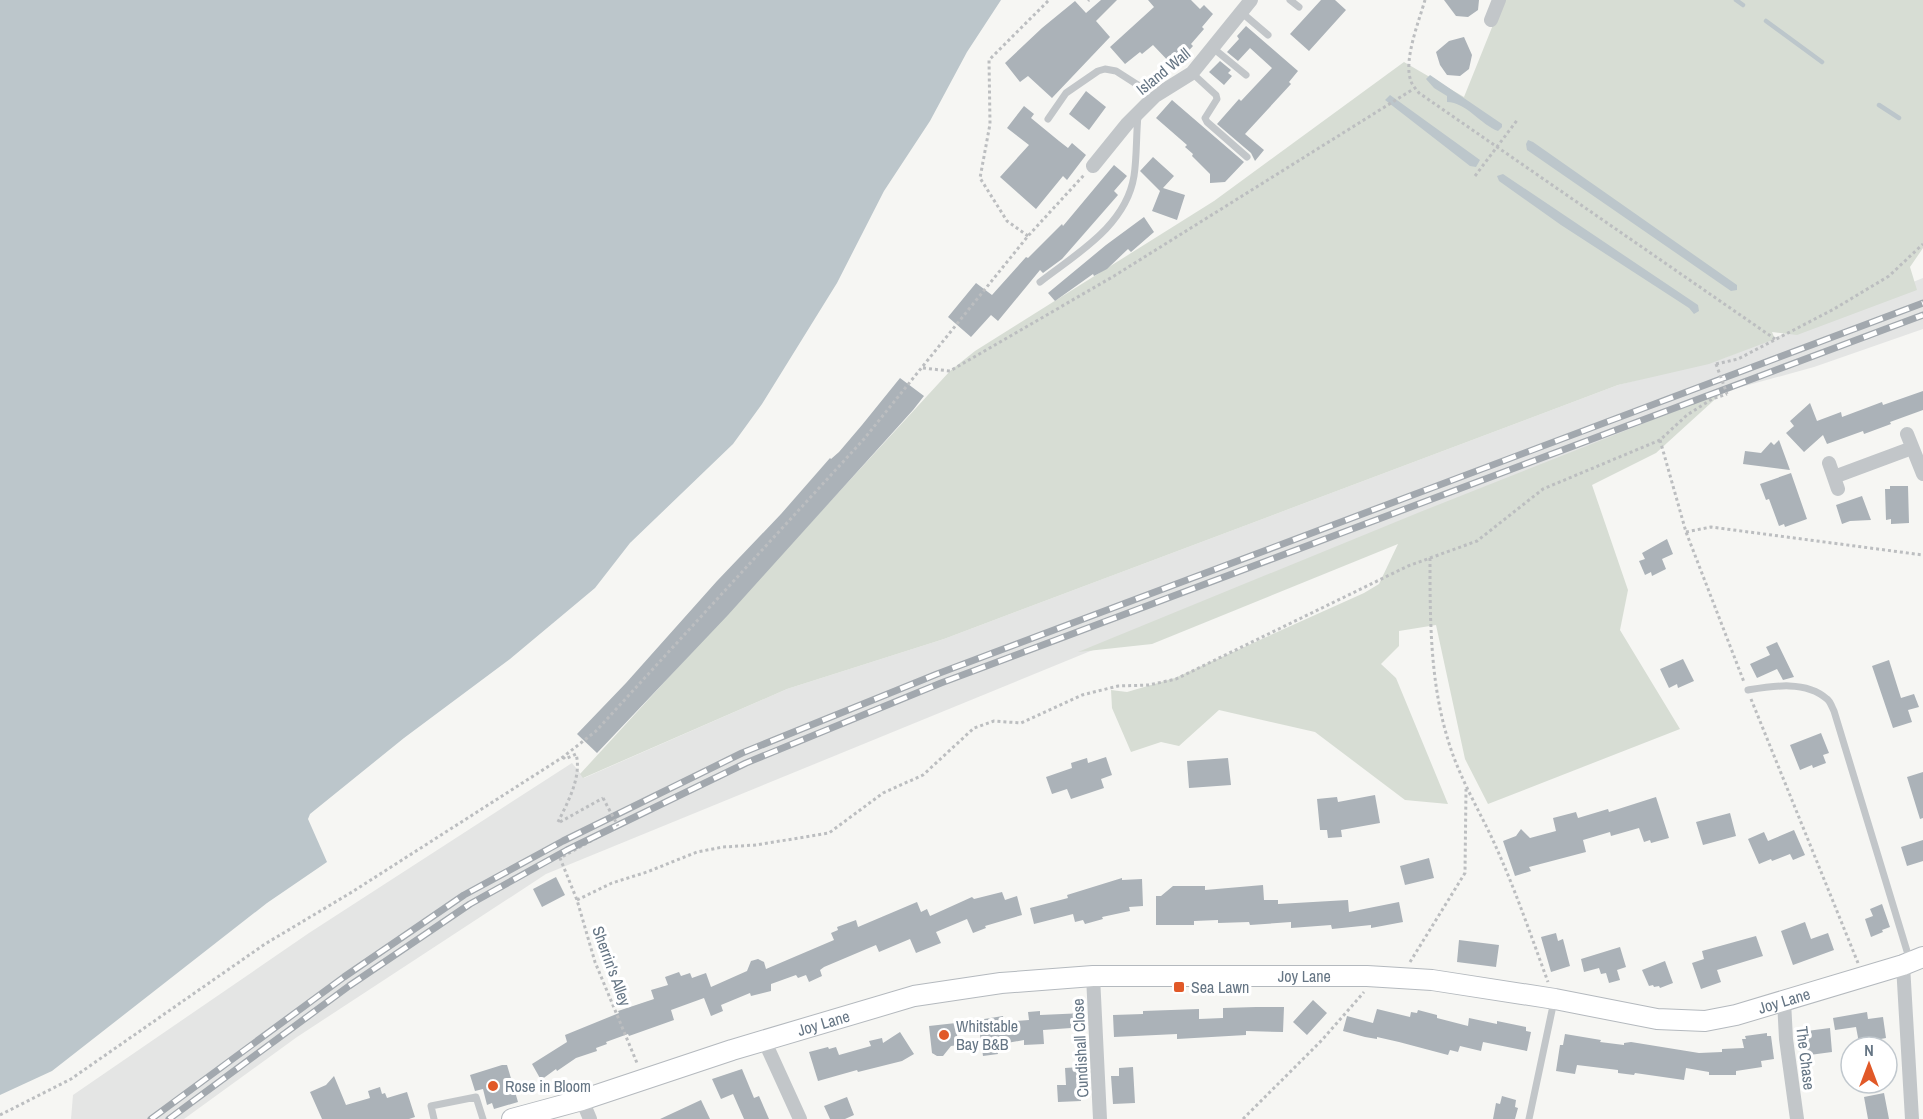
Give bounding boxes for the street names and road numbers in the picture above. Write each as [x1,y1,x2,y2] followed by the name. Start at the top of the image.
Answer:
[1131,42,1195,100] street label: Island Wall
[587,923,637,1009] street label: Sherrin's Alley
[1278,965,1331,987] street label: Joy Lane
[1755,982,1813,1019] street label: Joy Lane
[1066,998,1094,1098] street label: Cundishall Close
[795,1005,852,1041] street label: Joy Lane
[1791,1025,1821,1091] street label: The Chase

